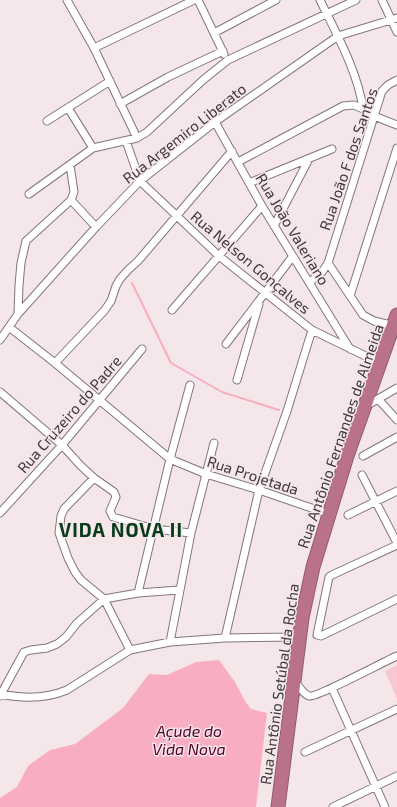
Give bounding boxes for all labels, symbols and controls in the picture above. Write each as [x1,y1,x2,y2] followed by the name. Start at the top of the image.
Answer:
[119,79,249,187] street label: Rua Argemiro Liberato
[315,85,381,233] street label: Rua João F dos Santos
[253,170,333,288] street label: Rua João Valeriano
[187,207,314,318] street label: Rua Nelson Gonçalves
[293,322,387,550] street label: Rua Antônio Fernandes de Almeida
[13,352,125,476] street label: Rua Cruzeiro do Padre
[205,452,301,499] street label: Rua Projetada
[59,518,183,541] district label: VIDA NOVA II
[256,582,302,786] street label: Rua Antônio Setúbal da Rocha
[152,721,226,758] water label: Açude do Vida Nova

